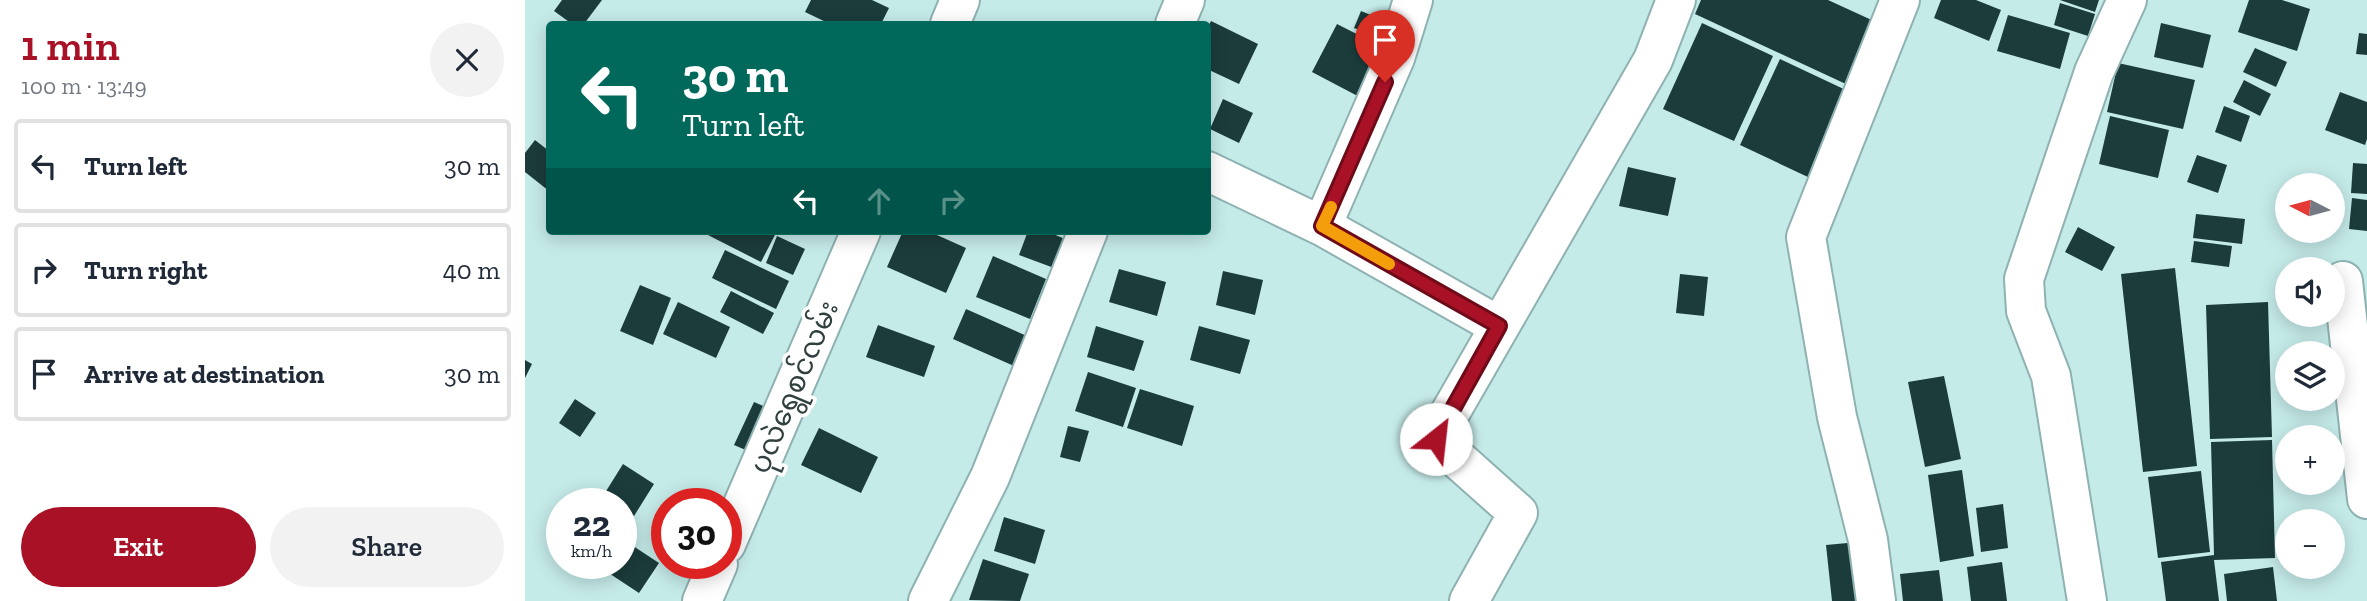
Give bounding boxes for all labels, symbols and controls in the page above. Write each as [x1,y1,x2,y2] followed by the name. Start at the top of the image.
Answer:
[1355,10,1415,82] pin
[21,20,120,71] text: 1 min
[1366,21,1404,59] icon: arrive
[430,23,504,97] button: close
[682,46,788,105] text: 30 m
[567,49,658,140] icon: left
[21,72,147,100] text: 100 m · 13:49
[682,106,804,144] text: Turn left
[25,147,63,185] icon: left
[84,150,187,182] text: Turn left
[444,150,500,182] text: 30 m
[2275,173,2345,243] north arrow
[2275,173,2345,579] map controls
[787,182,825,220] icon: left
[860,182,898,220] icon: ahead
[933,182,971,220] icon: right
[25,251,63,289] icon: right
[84,254,207,286] text: Turn right
[443,254,500,286] text: 40 m
[2275,257,2345,327] button: sound
[741,295,851,481] street label: ပုလဲရွေစင်လမ်း
[2275,341,2345,411] button: layers
[25,355,63,393] icon: arrive
[84,358,324,390] text: Arrive at destination
[444,358,500,390] text: 30 m
[1399,402,1473,476] position arrow
[2275,425,2345,495] button: +
[651,488,742,579] speed limit sign: 30
[573,503,610,545] text: 22
[21,507,256,587] button: Exit
[270,507,504,587] button: Share
[2275,509,2345,579] button: −
[571,540,612,562] text: km/h

